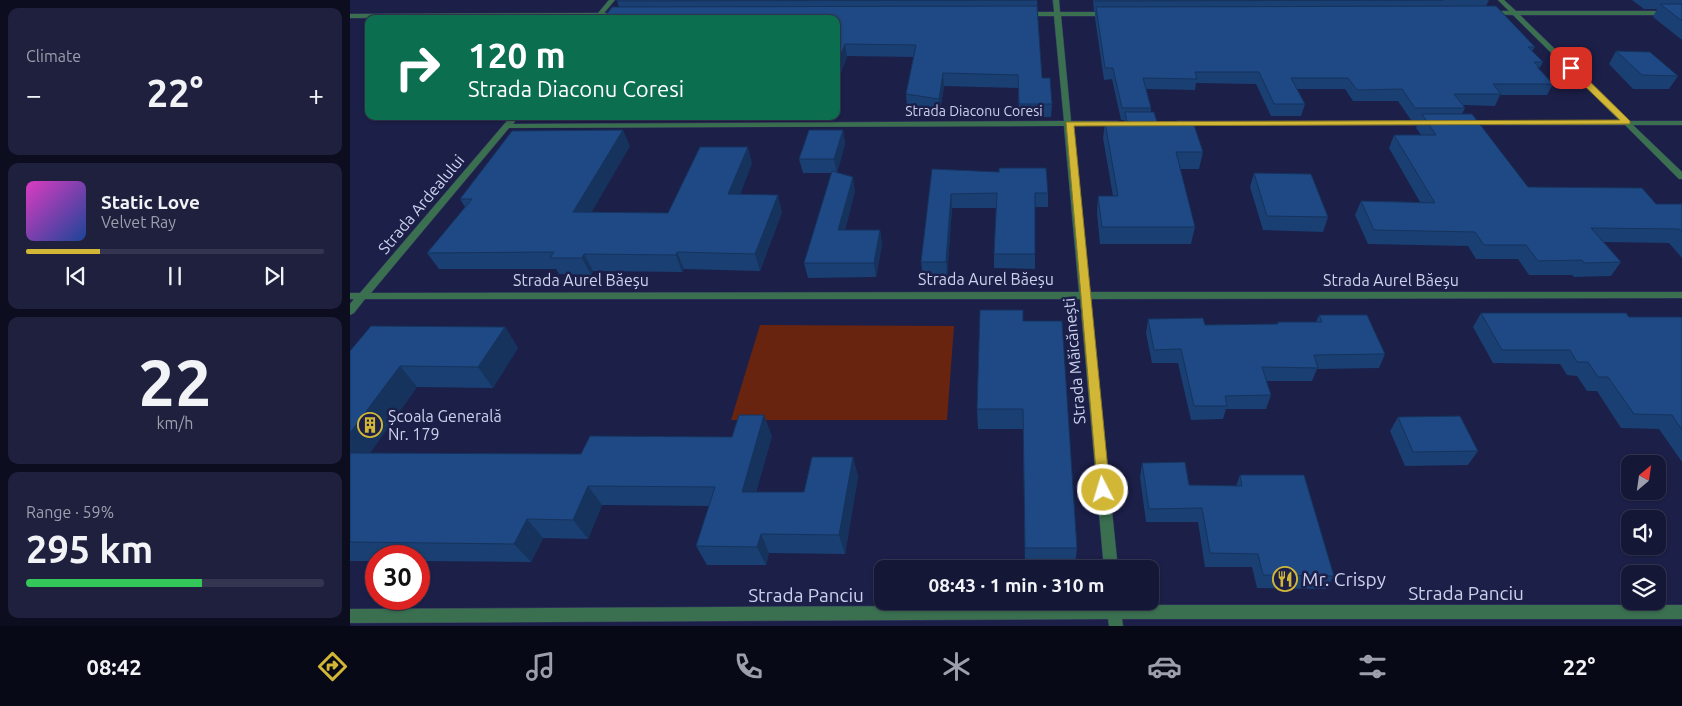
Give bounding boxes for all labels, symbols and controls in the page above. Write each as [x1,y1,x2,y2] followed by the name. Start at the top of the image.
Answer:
[385,35,450,100] icon: right
[468,35,566,75] text: 120 m
[26,47,81,65] text: Climate
[1550,47,1592,89] pin
[1557,54,1585,82] icon: arrive
[147,72,203,114] text: 22°
[468,76,684,101] text: Strada Diaconu Coresi
[26,79,42,110] text: −
[308,79,324,110] text: +
[905,103,1043,119] street label: Strada Diaconu Coresi
[374,151,468,257] street label: Strada Ardealului
[101,191,200,213] text: Static Love
[101,213,176,231] text: Velvet Ray
[62,262,90,290] icon: previous
[161,262,189,290] icon: pause
[260,262,288,290] icon: next
[918,270,1054,288] street label: Strada Aurel Băeșu
[513,271,649,289] street label: Strada Aurel Băeșu
[1323,271,1459,289] street label: Strada Aurel Băeșu
[1060,297,1088,425] street label: Strada Măicănești
[138,345,212,418] text: 22
[388,407,502,443] place label: Școala Generală Nr. 179
[357,412,383,438] building icon: Școala Generală Nr. 179
[157,414,193,432] text: km/h
[1621,455,1666,500] north arrow
[1621,455,1666,610] map controls
[1076,463,1128,515] position arrow
[26,503,114,521] text: Range · 59%
[1621,510,1666,555] button: sound
[26,528,153,570] text: 295 km
[365,545,430,610] speed limit sign: 30
[1621,565,1666,610] button: layers
[1272,566,1298,592] restaurant icon: Mr. Crispy
[1302,568,1386,590] place label: Mr. Crispy
[929,574,1104,596] text: 08:43 · 1 min · 310 m
[1408,582,1524,604] street label: Strada Panciu
[748,584,864,606] street label: Strada Panciu
[315,649,350,684] icon: directions
[523,649,558,684] icon: music
[731,649,766,684] icon: phone
[939,649,974,684] icon: climate
[1147,649,1182,684] icon: car
[1355,649,1390,684] icon: filters
[87,654,142,679] text: 08:42
[1563,654,1595,679] text: 22°

